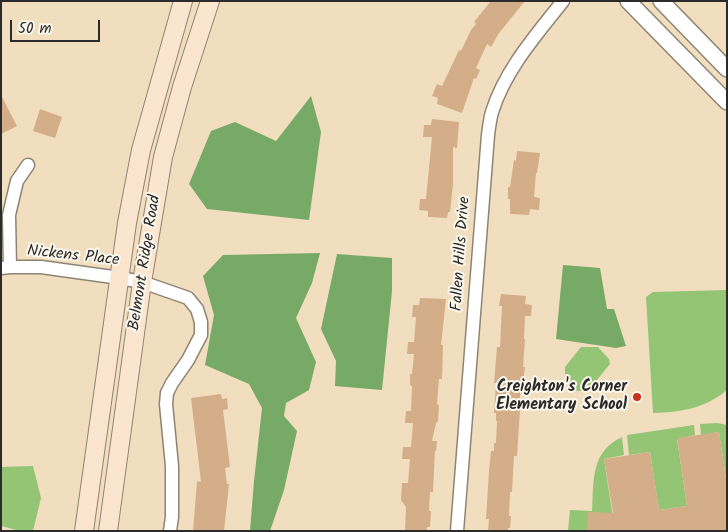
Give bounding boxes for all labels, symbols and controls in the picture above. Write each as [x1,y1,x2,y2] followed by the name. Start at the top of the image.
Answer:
[12,10,102,42] scale bar
[18,17,52,41] text: 50 m
[126,194,166,332] street label: Belmont Ridge Road
[448,196,476,312] street label: Fallen Hills Drive
[26,243,120,271] street label: Nickens Place
[496,378,627,416] place label: Creighton's Corner Elementary School
[631,391,643,403] marker: Creighton's Corner Elementary School

